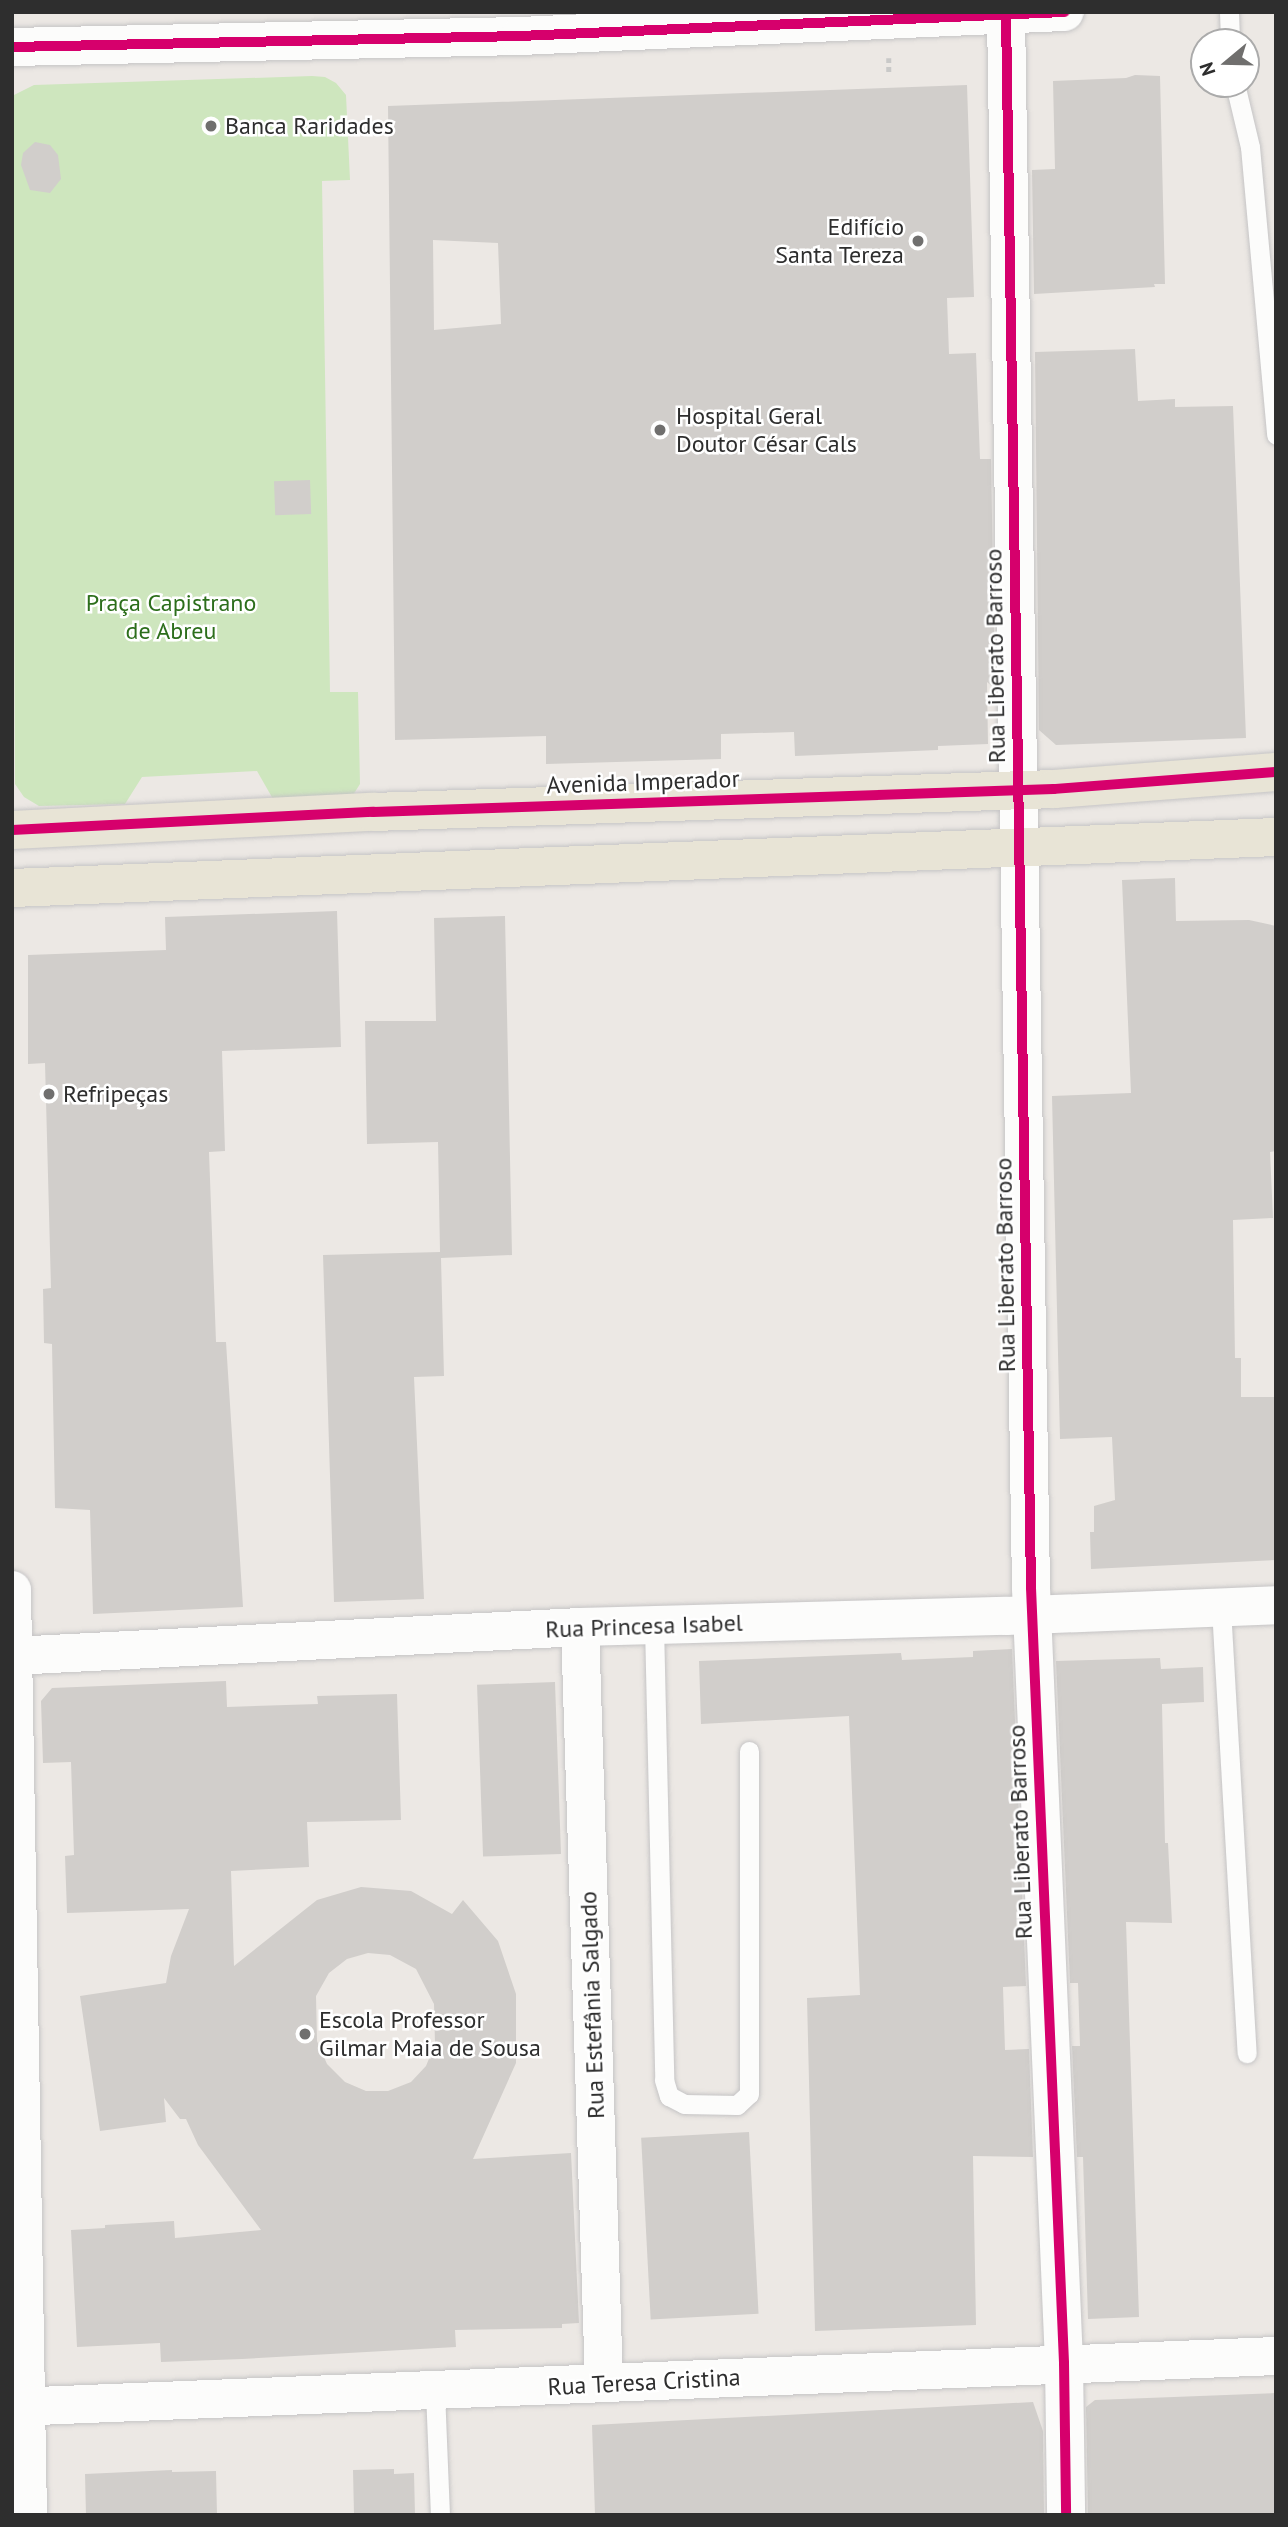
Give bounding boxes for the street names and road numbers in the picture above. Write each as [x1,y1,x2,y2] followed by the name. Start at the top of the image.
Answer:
[979,548,1011,764] street label: Rua Liberato Barroso
[546,764,740,800] street label: Avenida Imperador
[989,1157,1021,1373] street label: Rua Liberato Barroso
[545,1608,743,1644] street label: Rua Princesa Isabel
[1002,1724,1038,1940] street label: Rua Liberato Barroso
[574,1891,610,2119] street label: Rua Estefânia Salgado
[546,2363,742,2401] street label: Rua Teresa Cristina

